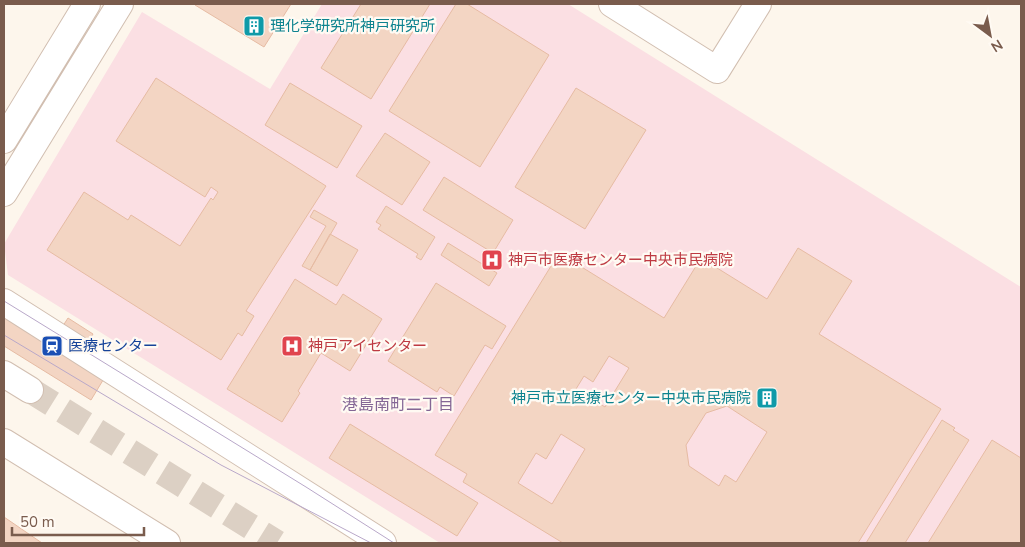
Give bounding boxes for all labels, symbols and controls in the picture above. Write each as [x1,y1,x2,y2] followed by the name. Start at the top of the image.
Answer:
[965,10,1015,60] north arrow
[242,14,266,38] building icon: 理化学研究所神戸研究所
[270,16,435,36] place label: 理化学研究所神戸研究所
[987,35,1006,56] text: N
[480,248,504,272] hospital icon: 神戸市医療センター中央市民病院
[508,250,733,270] place label: 神戸市医療センター中央市民病院
[40,334,64,358] station icon: 医療センター
[280,334,304,358] hospital icon: 神戸アイセンター
[68,336,158,356] place label: 医療センター
[308,336,427,356] place label: 神戸アイセンター
[755,386,779,410] building icon: 神戸市立医療センター中央市民病院
[511,388,751,408] place label: 神戸市立医療センター中央市民病院
[342,394,454,416] district label: 港島南町二丁目
[12,504,145,536] scale bar
[20,512,55,532] text: 50 m

